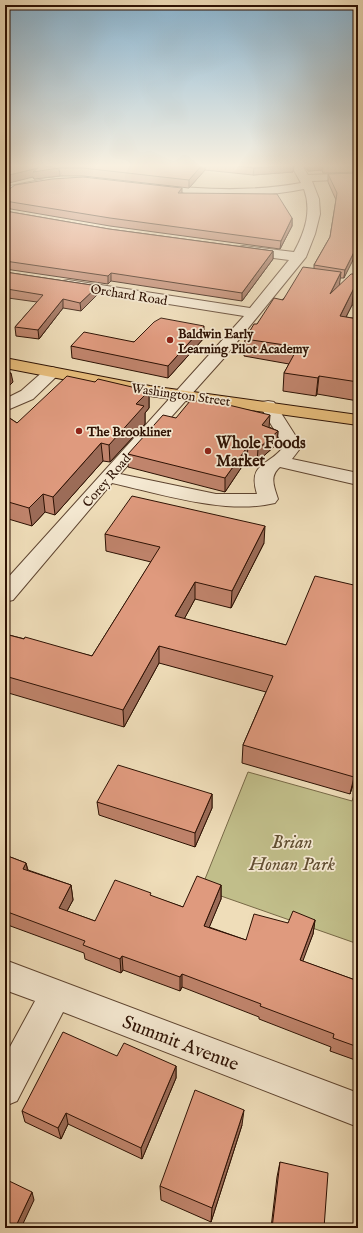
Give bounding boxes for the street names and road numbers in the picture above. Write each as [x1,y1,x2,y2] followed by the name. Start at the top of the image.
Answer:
[89,281,168,310] street label: Orchard Road
[130,380,232,411] street label: Washington Street
[79,451,135,511] street label: Corey Road
[119,1011,242,1077] street label: Summit Avenue

